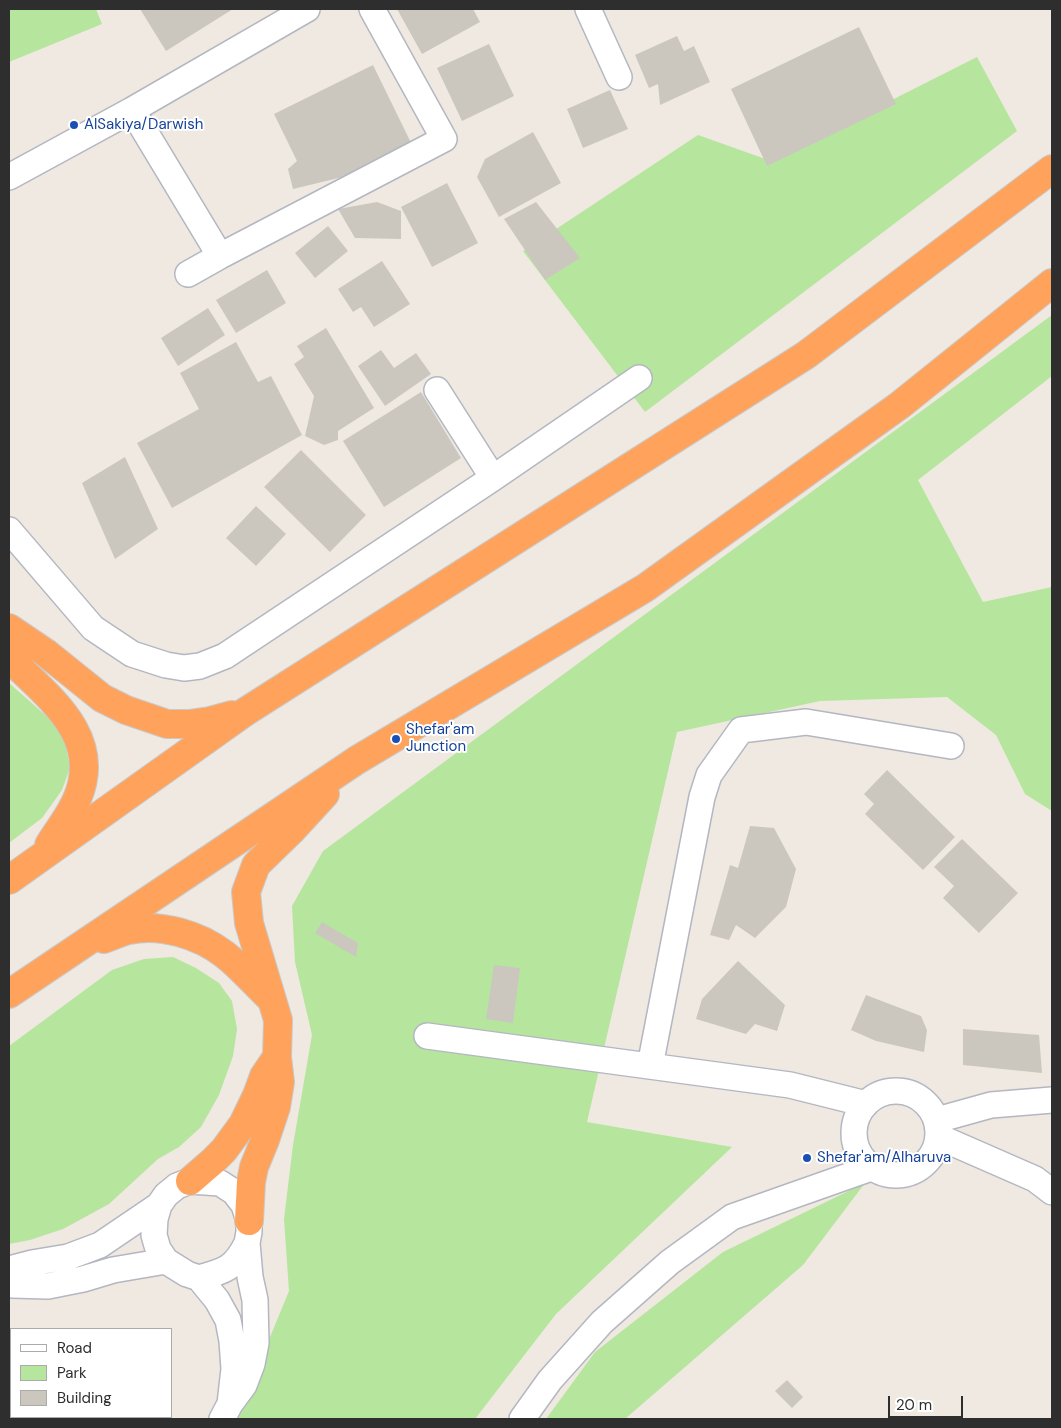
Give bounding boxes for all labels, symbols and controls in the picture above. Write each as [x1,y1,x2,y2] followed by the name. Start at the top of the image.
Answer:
[84,116,203,134] place label: AlSakiya/Darwish
[68,119,80,131] marker: AlSakiya/Darwish
[406,721,474,756] place label: Shefar'am Junction
[390,733,402,745] marker: Shefar'am Junction
[817,1149,951,1167] place label: Shefar'am/Alharuva
[801,1152,813,1164] marker: Shefar'am/Alharuva
[10,1328,172,1418] legend
[57,1338,92,1358] text: Road
[57,1363,87,1383] text: Park
[891,1386,966,1418] scale bar
[57,1388,112,1408] text: Building
[896,1395,932,1415] text: 20 m

